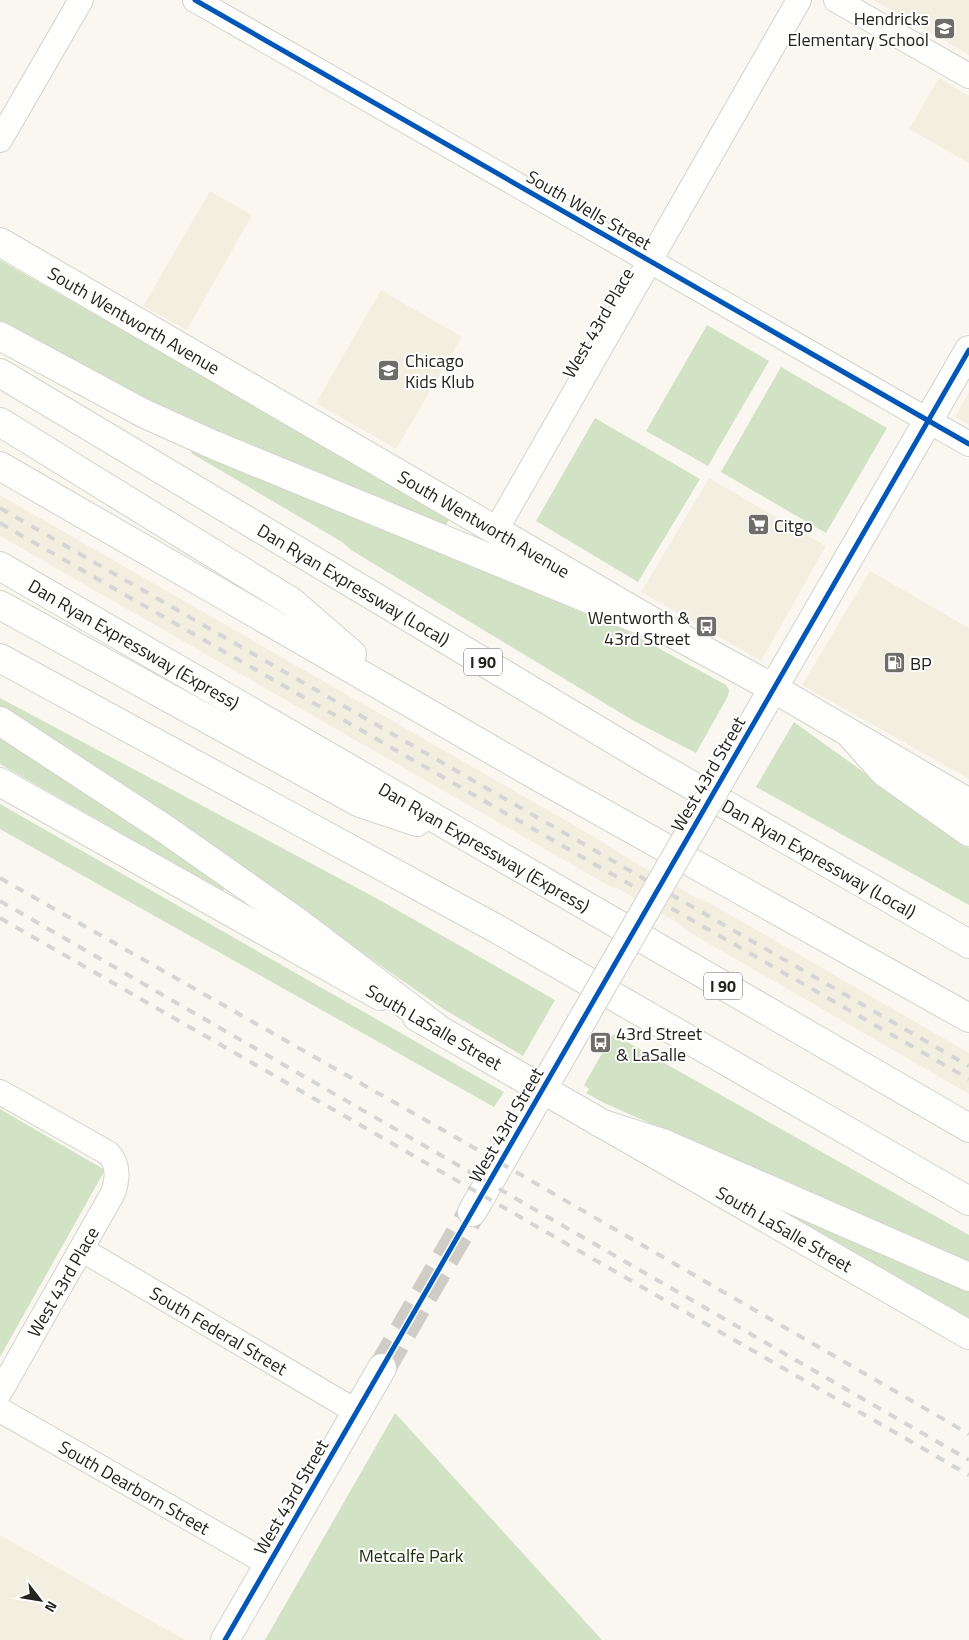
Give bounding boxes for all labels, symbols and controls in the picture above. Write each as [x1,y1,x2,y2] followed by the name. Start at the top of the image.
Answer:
[787,5,929,53] place label: Hendricks Elementary School
[933,16,957,40] school or university icon: Hendricks Elementary School
[521,163,657,257] street label: South Wells Street
[43,259,225,381] street label: South Wentworth Avenue
[555,263,641,383] street label: West 43rd Place
[405,347,474,395] place label: Chicago Kids Klub
[377,358,401,382] school or university icon: Chicago Kids Klub
[393,463,575,584] street label: South Wentworth Avenue
[774,512,813,539] place label: Citgo
[746,513,770,537] supermarket icon: Citgo
[252,516,455,652] street label: Dan Ryan Expressway (Local)
[23,572,245,716] street label: Dan Ryan Expressway (Express)
[588,604,691,652] place label: Wentworth & 43rd Street
[694,615,718,639] bus stop icon: Wentworth & 43rd Street
[464,649,502,676] road number: I 90
[910,650,932,677] place label: BP
[882,651,906,675] fuel station icon: BP
[664,711,752,837] street label: West 43rd Street
[374,775,595,919] street label: Dan Ryan Expressway (Express)
[717,792,921,925] street label: Dan Ryan Expressway (Local)
[704,972,742,999] road number: I 90
[361,977,508,1077] street label: South LaSalle Street
[616,1020,703,1068] place label: 43rd Street & LaSalle
[588,1031,612,1055] bus stop icon: 43rd Street & LaSalle
[462,1062,550,1188] street label: West 43rd Street
[711,1179,858,1279] street label: South LaSalle Street
[20,1222,106,1342] street label: West 43rd Place
[145,1279,293,1382] street label: South Federal Street
[54,1433,216,1541] street label: South Dearborn Street
[247,1434,335,1560] street label: West 43rd Street
[359,1542,464,1569] park label: Metcalfe Park
[15,1575,65,1625] north arrow
[40,1597,63,1617] text: N

